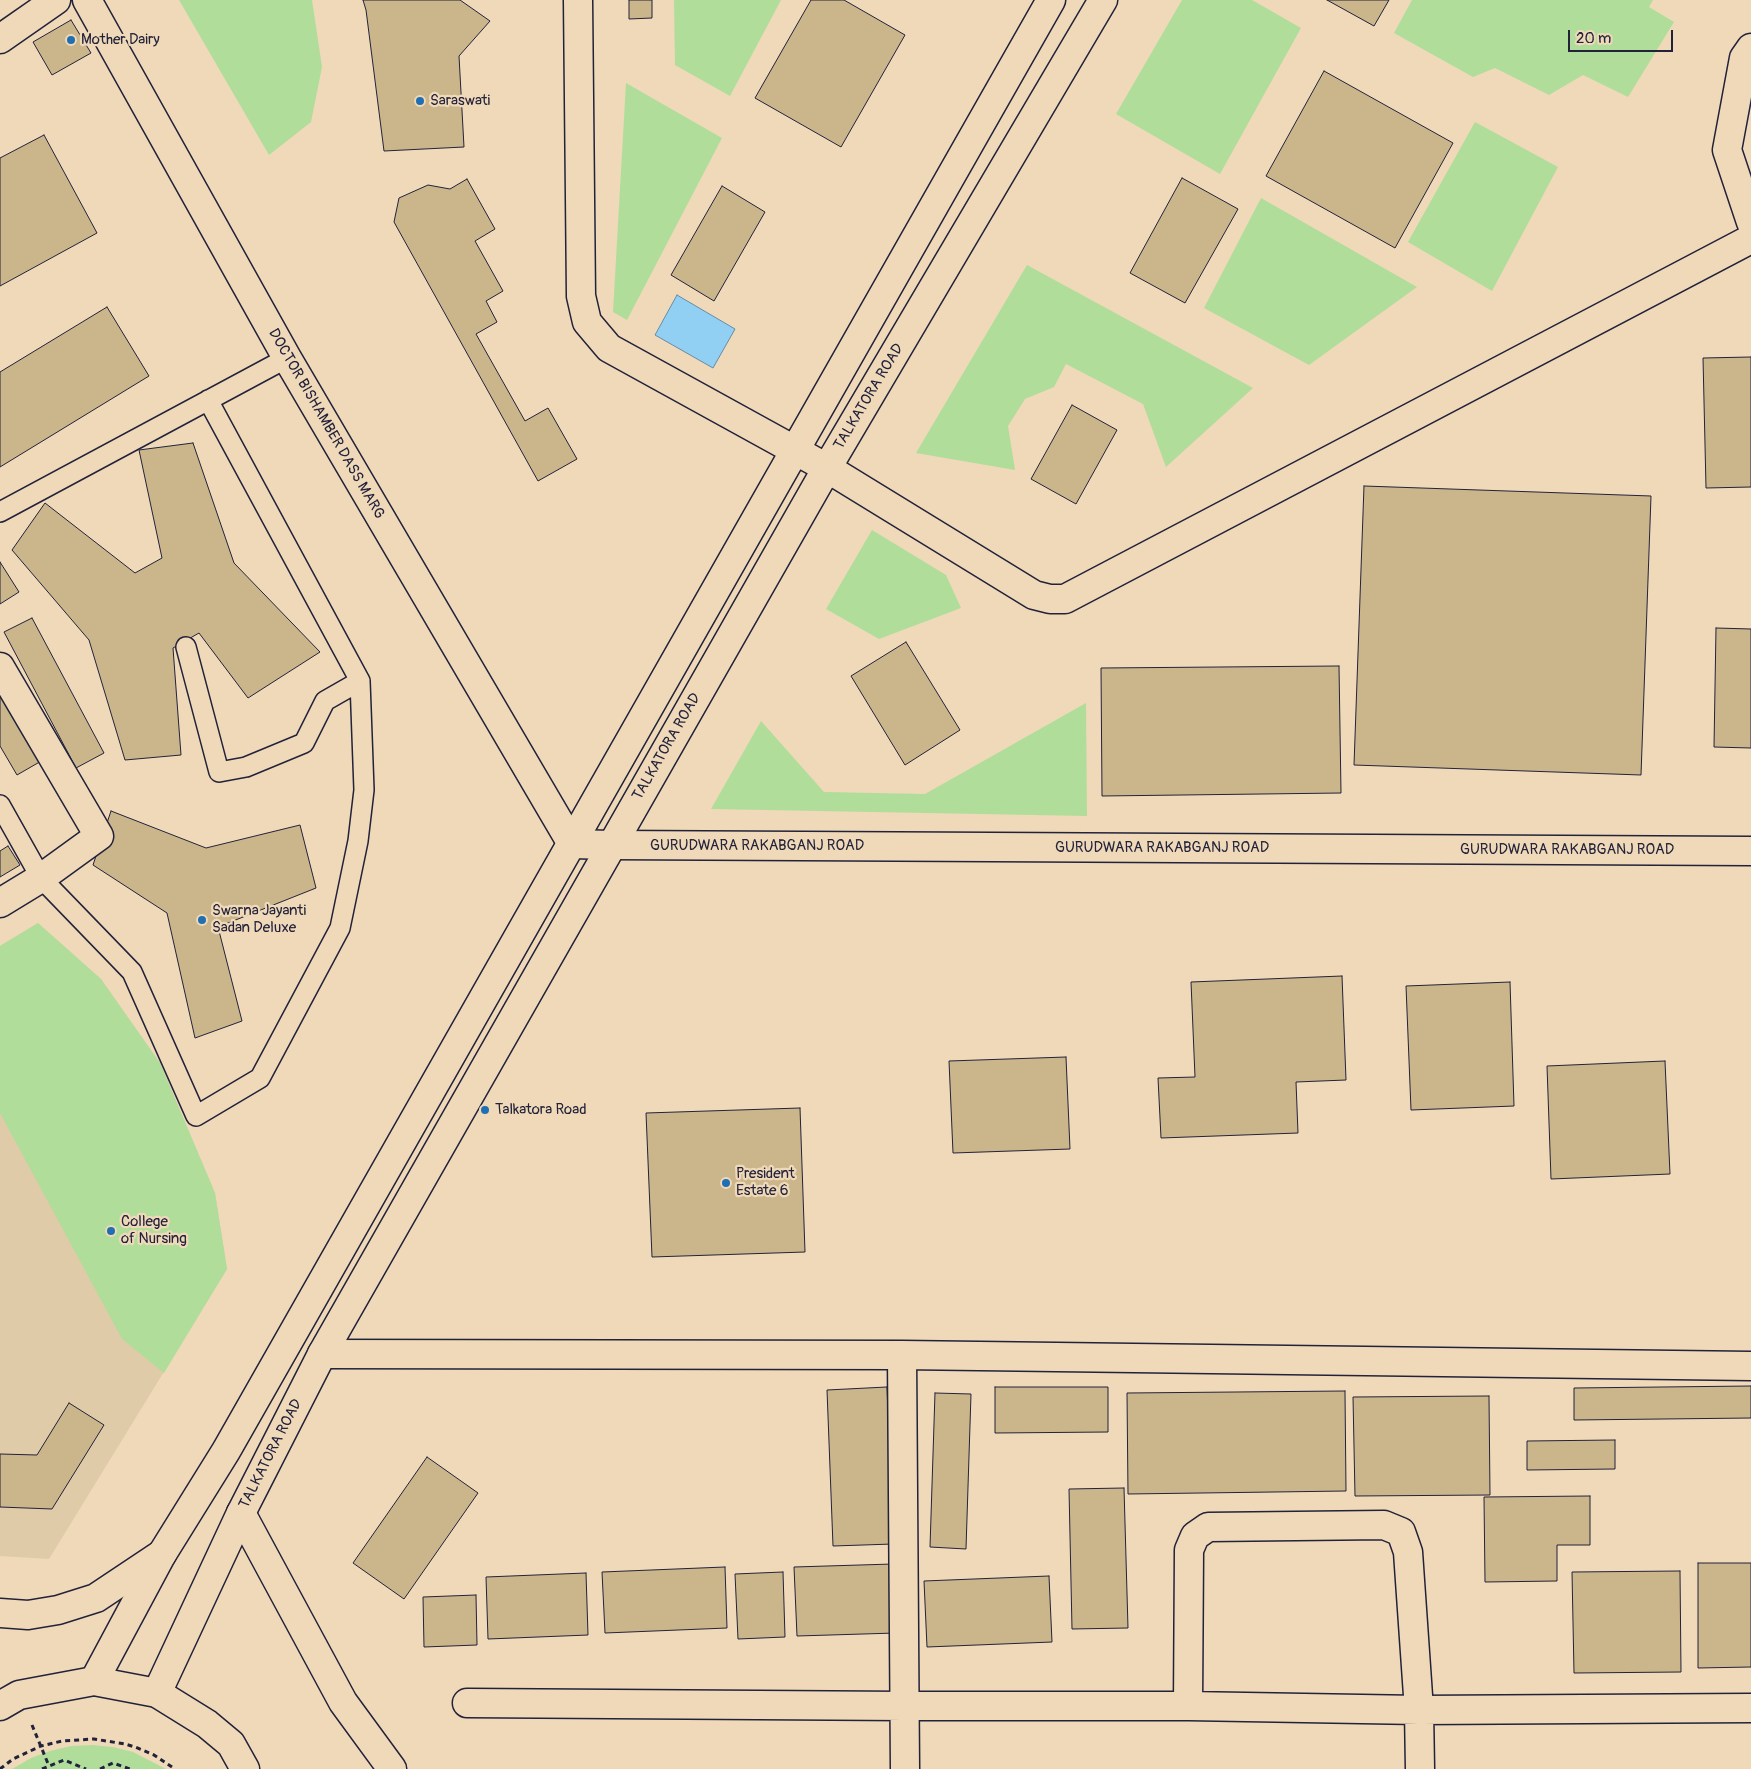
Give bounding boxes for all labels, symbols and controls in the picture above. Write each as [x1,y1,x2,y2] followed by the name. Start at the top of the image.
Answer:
[1571,20,1676,52] scale bar
[1576,29,1611,48] text: 20 m
[81,31,160,49] place label: Mother Dairy
[65,34,77,46] marker: Mother Dairy
[430,92,490,110] place label: Saraswati
[414,95,426,107] marker: Saraswati
[264,326,388,522] street label: DOCTOR BISHAMBER DASS MARG
[830,341,908,453] street label: TALKATORA ROAD
[629,690,705,804] street label: TALKATORA ROAD
[650,837,864,855] street label: GURUDWARA RAKABGANJ ROAD
[1055,839,1269,857] street label: GURUDWARA RAKABGANJ ROAD
[1460,841,1674,859] street label: GURUDWARA RAKABGANJ ROAD
[212,902,306,937] place label: Swarna Jayanti Sadan Deluxe
[196,914,208,926] marker: Swarna Jayanti Sadan Deluxe
[495,1101,586,1119] place label: Talkatora Road
[479,1104,491,1116] marker: Talkatora Road
[736,1165,795,1200] place label: President Estate 6
[720,1177,732,1189] marker: President Estate 6
[121,1213,187,1248] place label: College of Nursing
[105,1225,117,1237] marker: College of Nursing
[236,1396,306,1512] street label: TALKATORA ROAD

